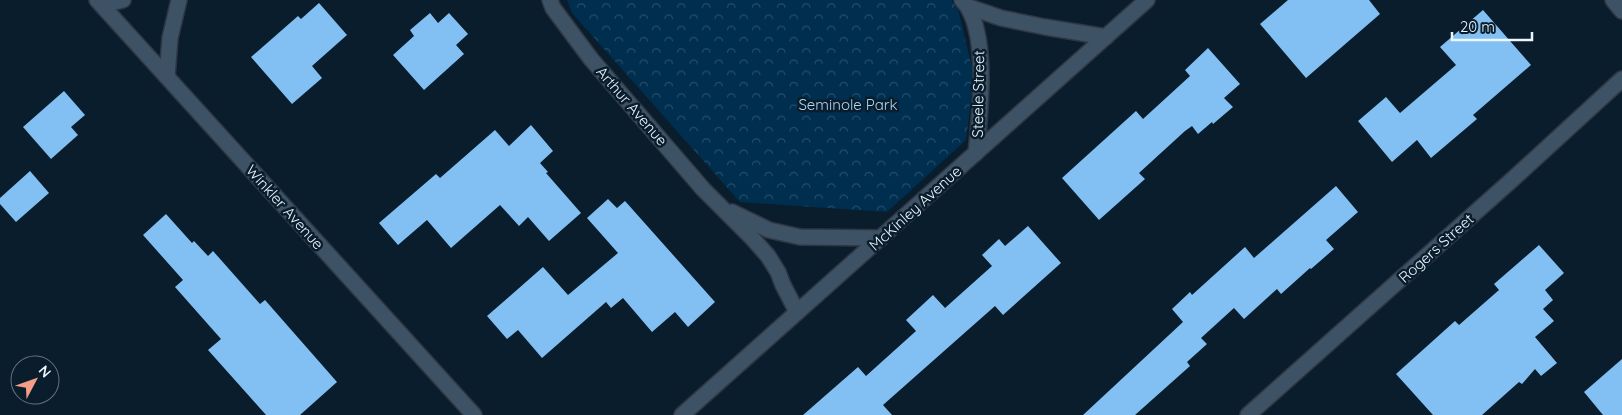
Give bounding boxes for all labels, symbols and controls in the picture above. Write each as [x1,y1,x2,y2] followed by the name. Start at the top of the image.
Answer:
[1452,10,1532,42] scale bar
[1460,17,1495,36] text: 20 m
[968,50,988,138] street label: Steele Street
[592,62,672,150] street label: Arthur Avenue
[798,95,898,114] park label: Seminole Park
[242,161,328,253] street label: Winkler Avenue
[865,162,965,254] street label: McKinley Avenue
[1395,209,1477,287] street label: Rogers Street
[10,355,60,405] north arrow
[35,362,55,381] text: N

